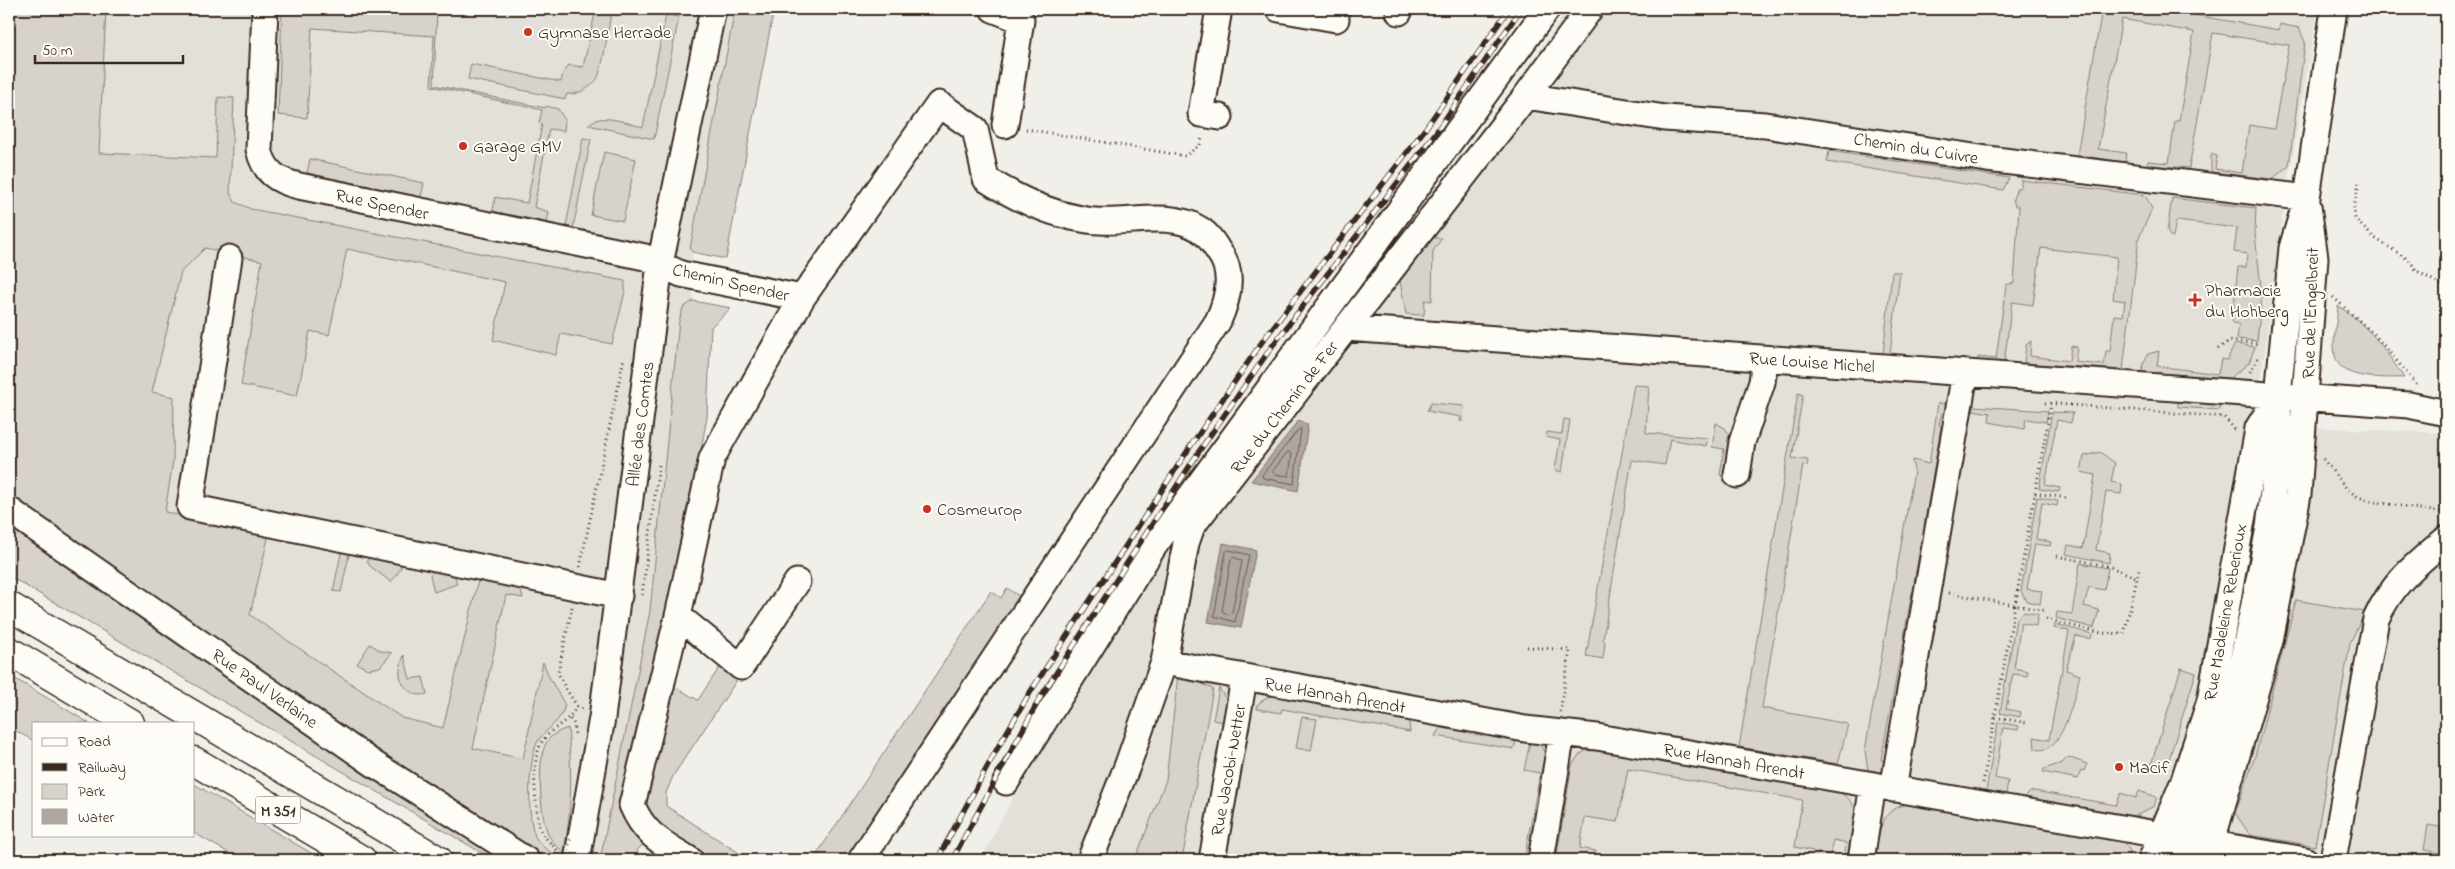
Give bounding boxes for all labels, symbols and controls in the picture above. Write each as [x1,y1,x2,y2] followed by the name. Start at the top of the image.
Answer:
[538,21,672,47] place label: Gymnase Herrade
[522,26,534,38] marker: Gymnase Herrade
[35,32,182,64] scale bar
[42,40,73,62] text: 50 m
[1851,127,1981,173] street label: Chemin du Cuivre
[473,135,561,162] place label: Garage GMV
[457,140,469,152] marker: Garage GMV
[333,183,431,229] street label: Rue Spender
[2297,247,2328,379] street label: Rue de l'Engelbreit
[670,258,792,310] street label: Chemin Spender
[2205,279,2289,327] place label: Pharmacie du Hohberg
[2189,294,2201,306] marker: Pharmacie du Hohberg
[1225,336,1346,480] street label: Rue du Chemin de Fer
[1748,347,1876,381] street label: Rue Louise Michel
[621,360,663,488] street label: Allée des Comtes
[937,498,1023,524] place label: Cosmeurop
[921,503,933,515] marker: Cosmeurop
[2199,522,2255,703] street label: Rue Madeleine Reberioux
[205,643,323,737] street label: Rue Paul Verlaine
[1262,672,1407,722] street label: Rue Hannah Arendt
[1206,702,1254,838] street label: Rue Jacobi-Netter
[32,722,195,836] legend
[78,731,111,753] text: Road
[1661,738,1806,788] street label: Rue Hannah Arendt
[2129,756,2170,782] place label: Macif
[78,757,126,780] text: Railway
[2113,761,2125,773] marker: Macif
[78,781,106,803] text: Park
[256,796,300,824] road number: M 351
[78,807,114,829] text: Water

